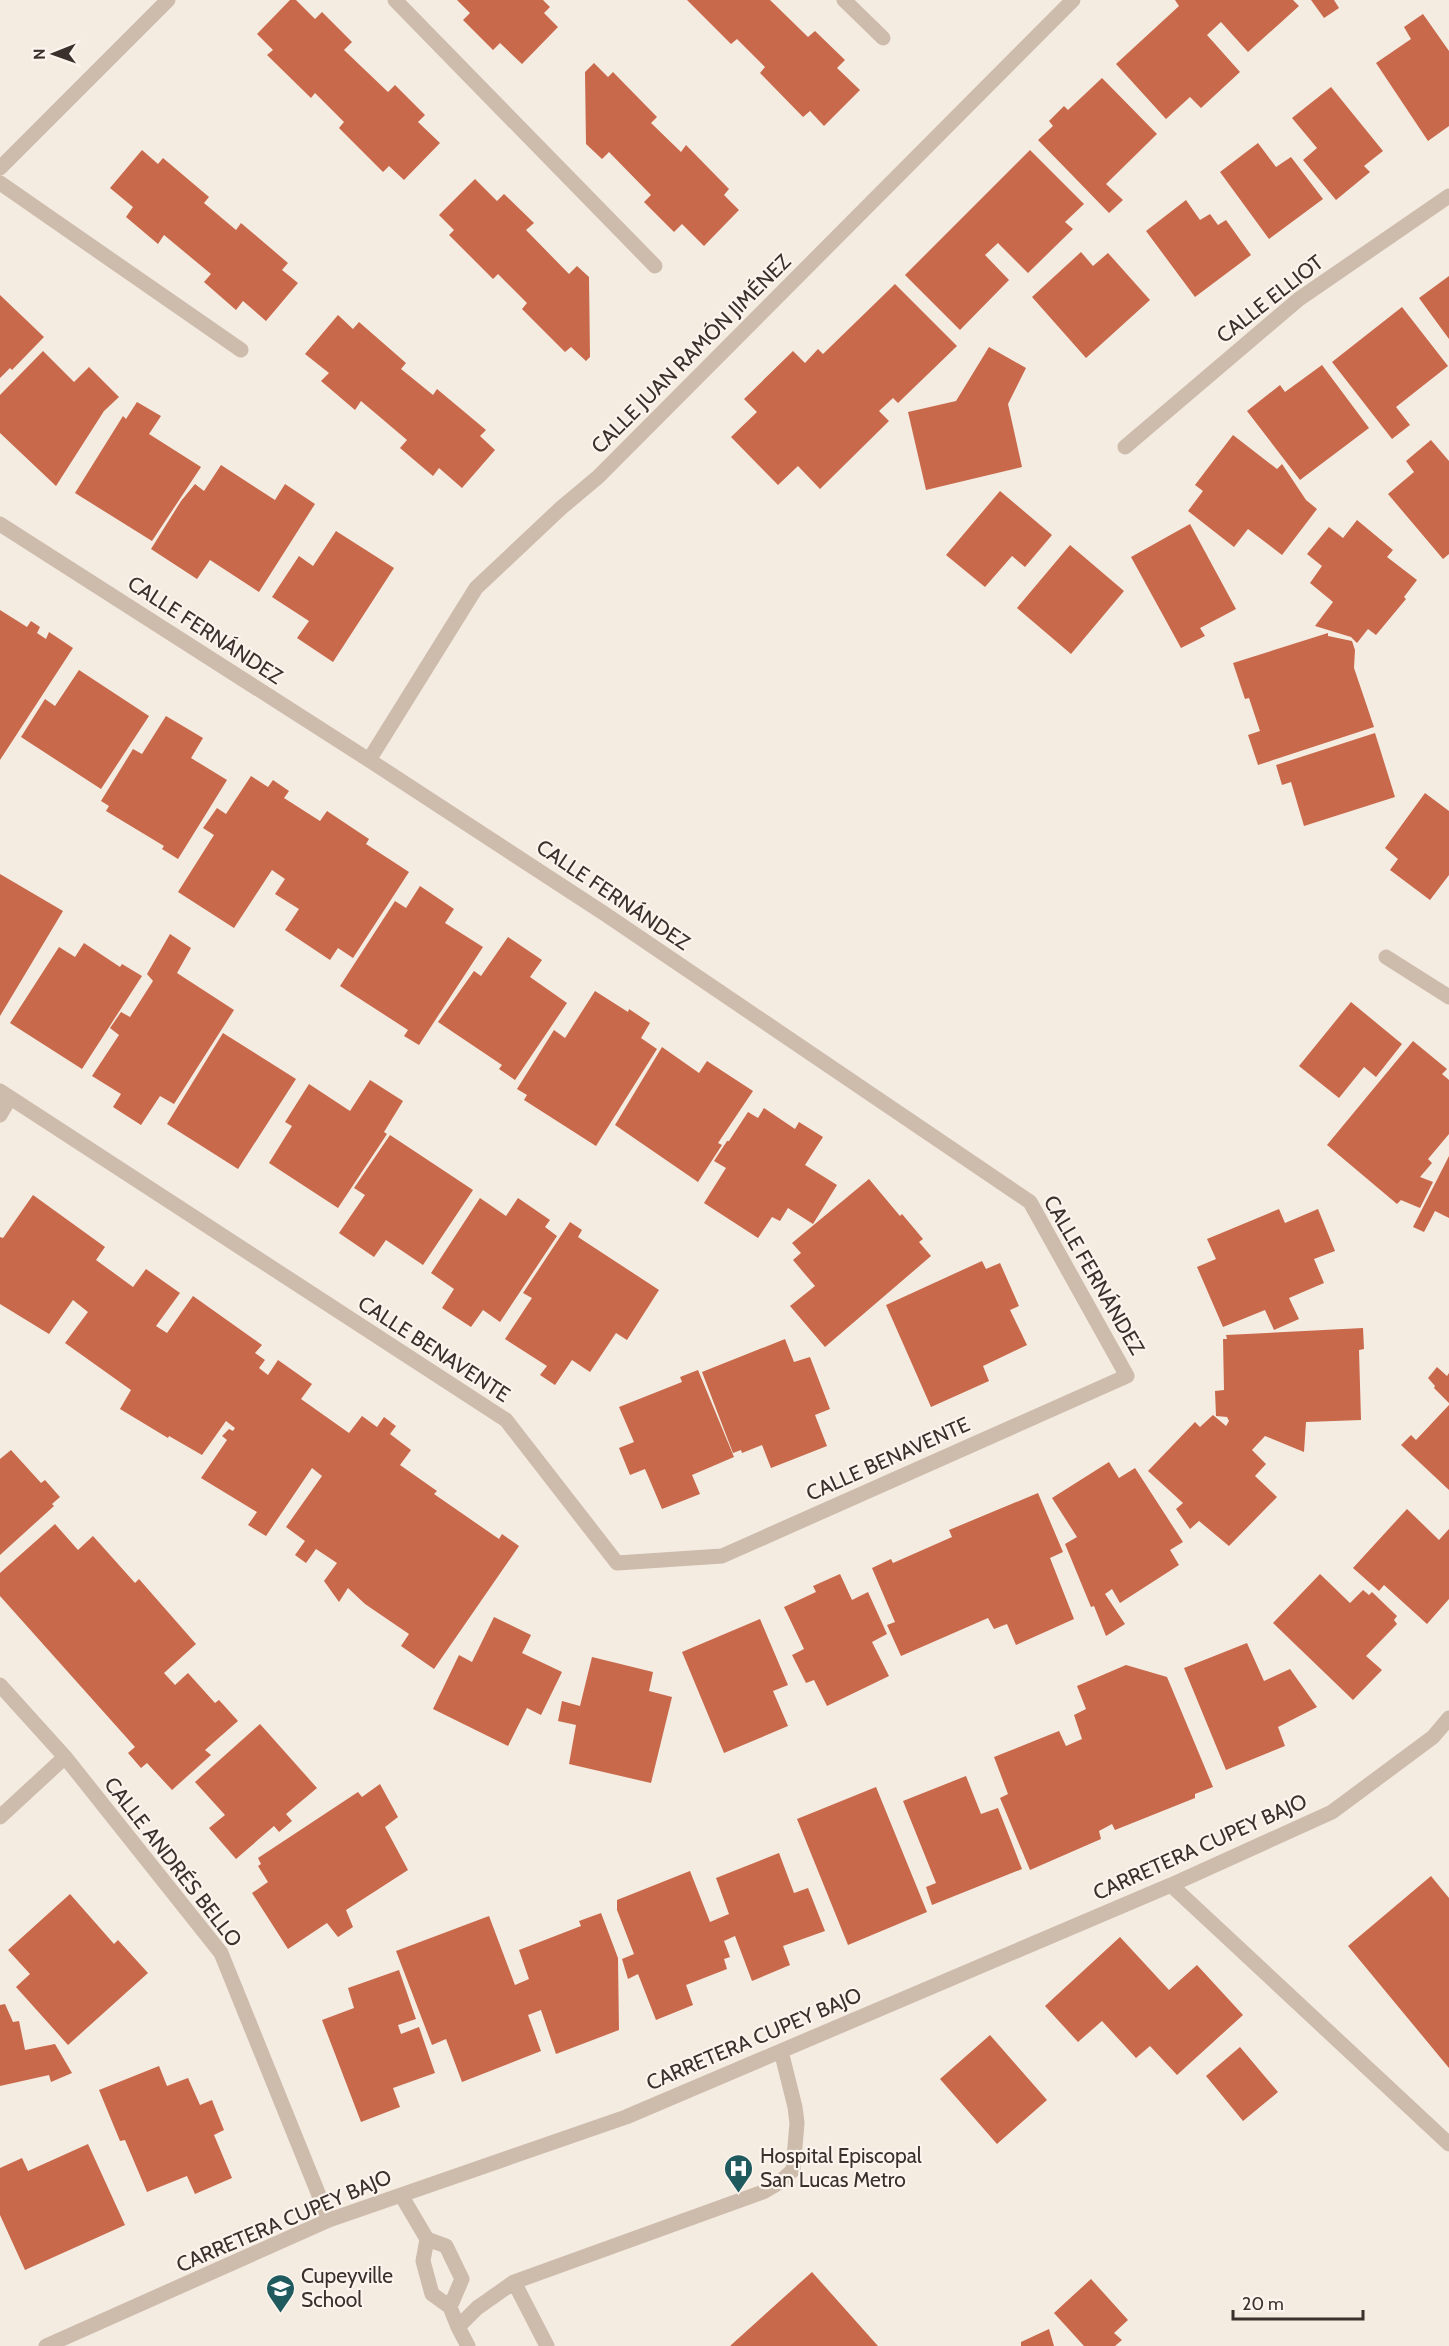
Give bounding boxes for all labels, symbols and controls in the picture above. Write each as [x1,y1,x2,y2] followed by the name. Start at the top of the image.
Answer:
[24,24,84,84] north arrow
[30,48,49,60] text: N
[586,249,796,458] street label: CALLE JUAN RAMÓN JIMÉNEZ
[1211,249,1328,348] street label: CALLE ELLIOT
[123,570,288,689] street label: CALLE FERNÁNDEZ
[532,834,695,955] street label: CALLE FERNÁNDEZ
[1039,1191,1150,1359] street label: CALLE FERNÁNDEZ
[354,1290,515,1407] street label: CALLE BENAVENTE
[802,1411,973,1506] street label: CALLE BENAVENTE
[99,1772,247,1952] street label: CALLE ANDRÉS BELLO
[1089,1788,1311,1905] street label: CARRETERA CUPEY BAJO
[642,1982,865,2095] street label: CARRETERA CUPEY BAJO
[760,2143,922,2192] place label: Hospital Episcopal San Lucas Metro
[723,2152,755,2194] hospital icon: Hospital Episcopal San Lucas Metro
[172,2164,395,2277] street label: CARRETERA CUPEY BAJO
[301,2263,393,2312] place label: Cupeyville School
[264,2272,296,2314] school or university icon: Cupeyville School
[1233,2283,1364,2321] scale bar
[1242,2293,1284,2315] text: 20 m

